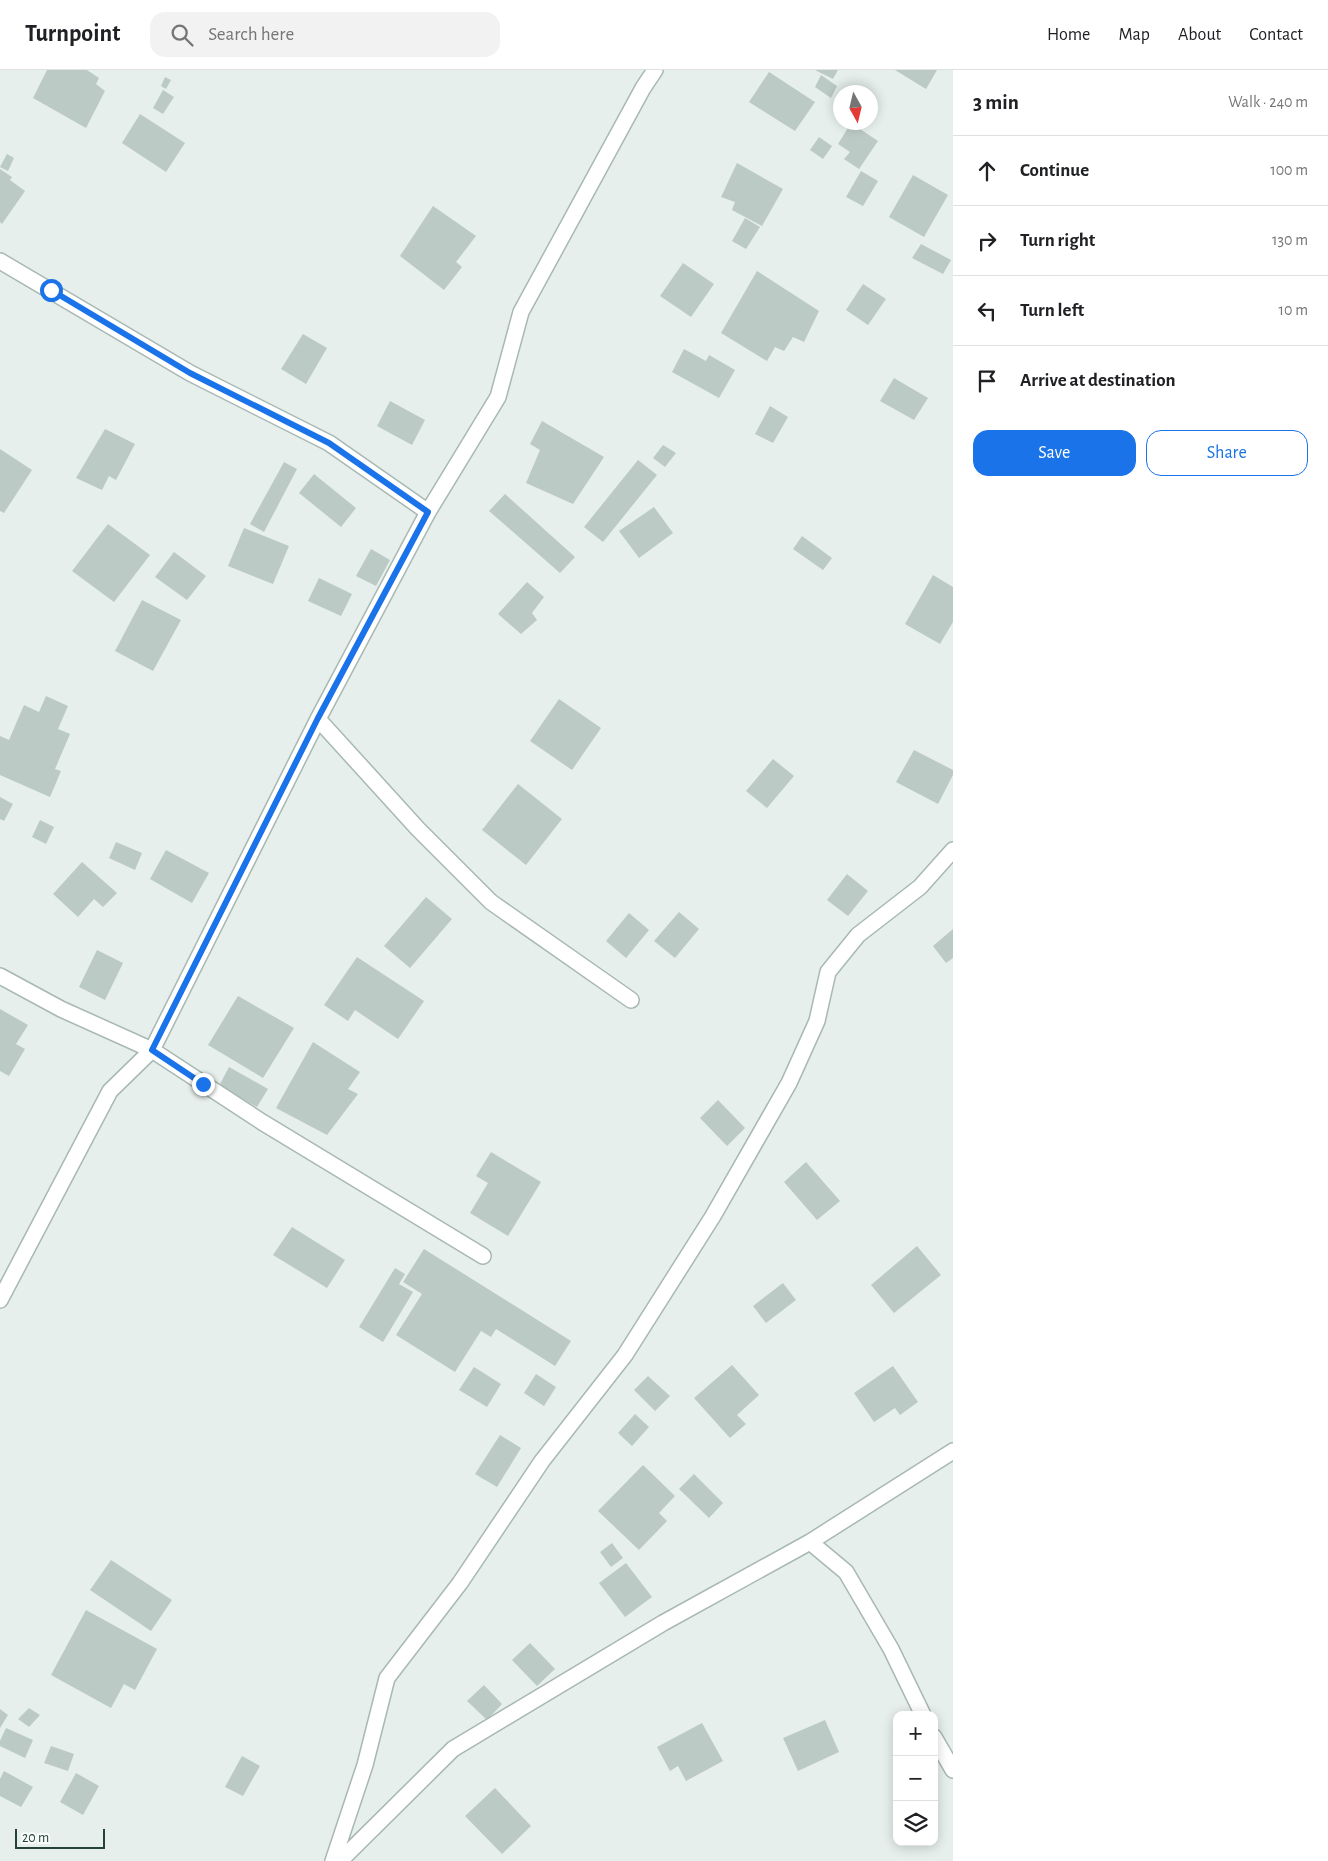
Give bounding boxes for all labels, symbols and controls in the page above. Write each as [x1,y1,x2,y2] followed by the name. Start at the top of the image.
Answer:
[150,12,500,57] search box
[168,21,196,49] icon: search
[25,22,120,46] text: Turnpoint
[208,25,294,44] text: Search here
[1047,26,1090,44] text: Home
[1118,26,1150,44] text: Map
[1178,26,1221,44] text: About
[1249,26,1303,44] text: Contact
[833,85,878,130] north arrow
[973,92,1019,113] text: 3 min
[1228,94,1308,110] text: Walk · 240 m
[973,157,1001,185] icon: ahead
[1020,161,1089,180] text: Continue
[1270,162,1308,178] text: 100 m
[973,227,1001,255] icon: right
[1020,231,1095,250] text: Turn right
[1272,232,1308,248] text: 130 m
[40,279,63,302] route start
[973,297,1001,325] icon: left
[1020,301,1084,320] text: Turn left
[1279,302,1308,318] text: 10 m
[973,367,1001,395] icon: arrive
[1020,371,1176,390] text: Arrive at destination
[973,430,1136,476] button: Save
[1146,430,1308,476] button: Share
[192,1073,215,1096] route end
[893,1711,938,1846] map controls
[893,1711,938,1756] button: +
[893,1756,938,1801] button: −
[893,1801,938,1846] button: layers
[15,1826,105,1849] scale bar
[22,1831,49,1845] text: 20 m

